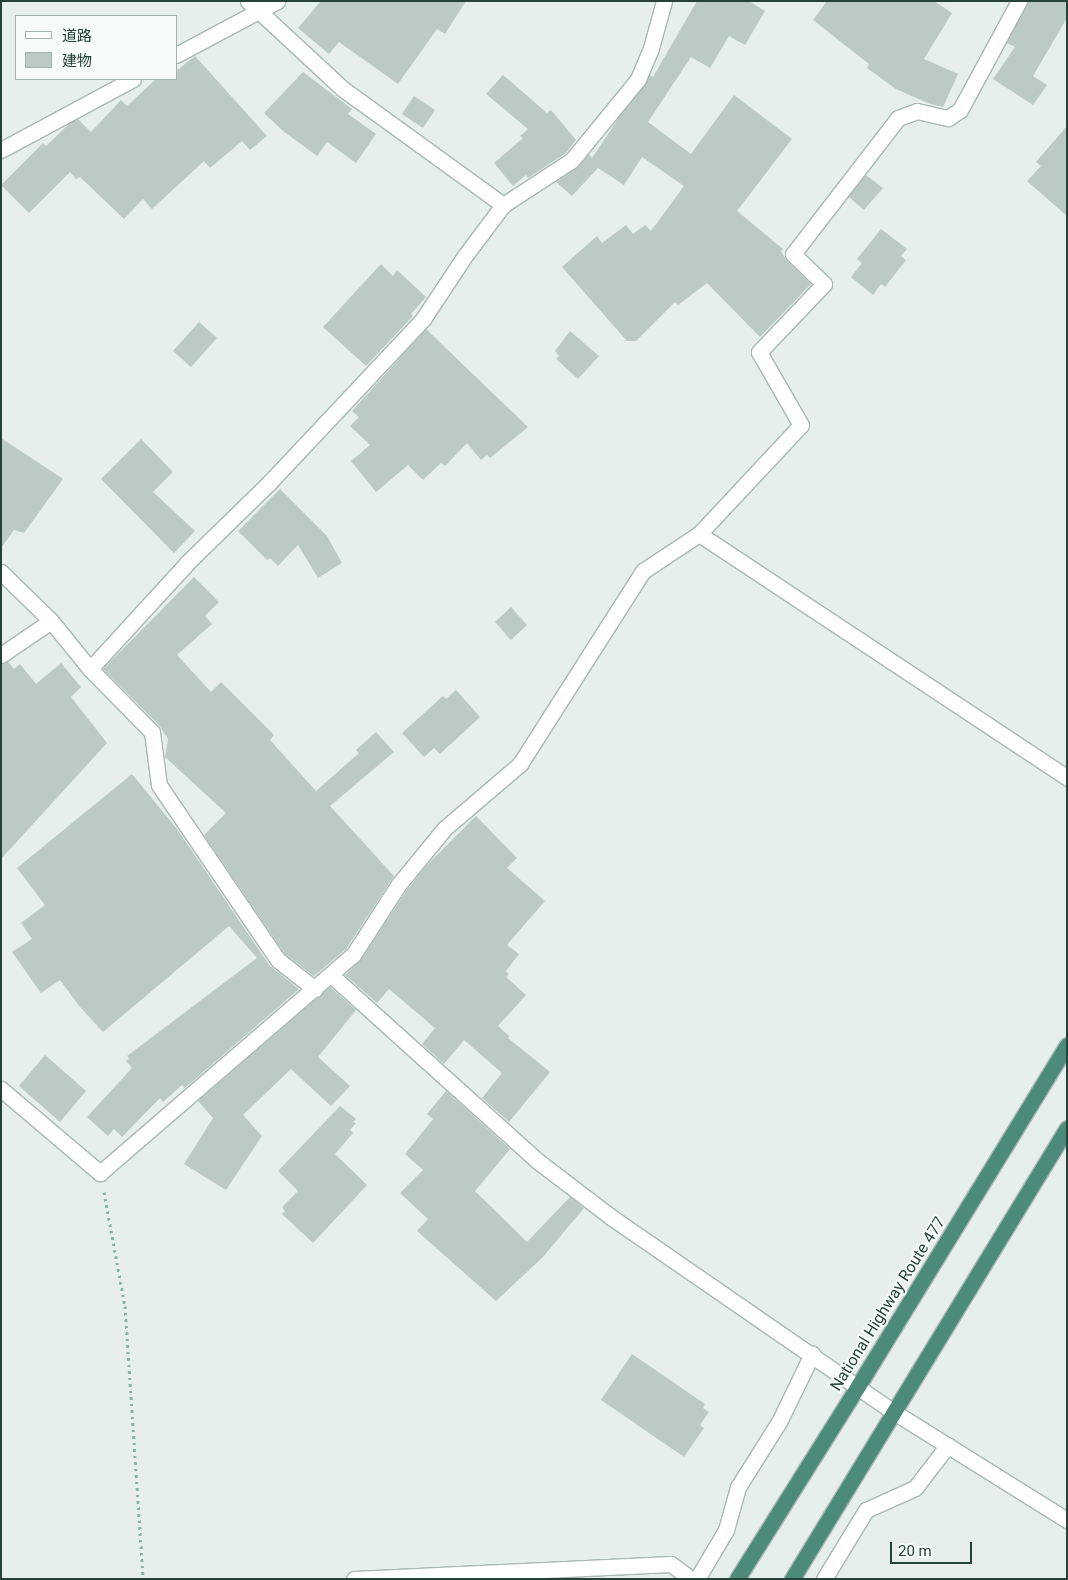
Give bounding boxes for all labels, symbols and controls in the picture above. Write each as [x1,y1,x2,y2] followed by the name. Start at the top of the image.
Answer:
[15,15,178,80] legend
[62,27,92,45] text: 道路
[62,52,92,70] text: 建物
[826,1213,950,1395] street label: National Highway Route 477
[893,1532,976,1564] scale bar
[898,1542,932,1560] text: 20 m

